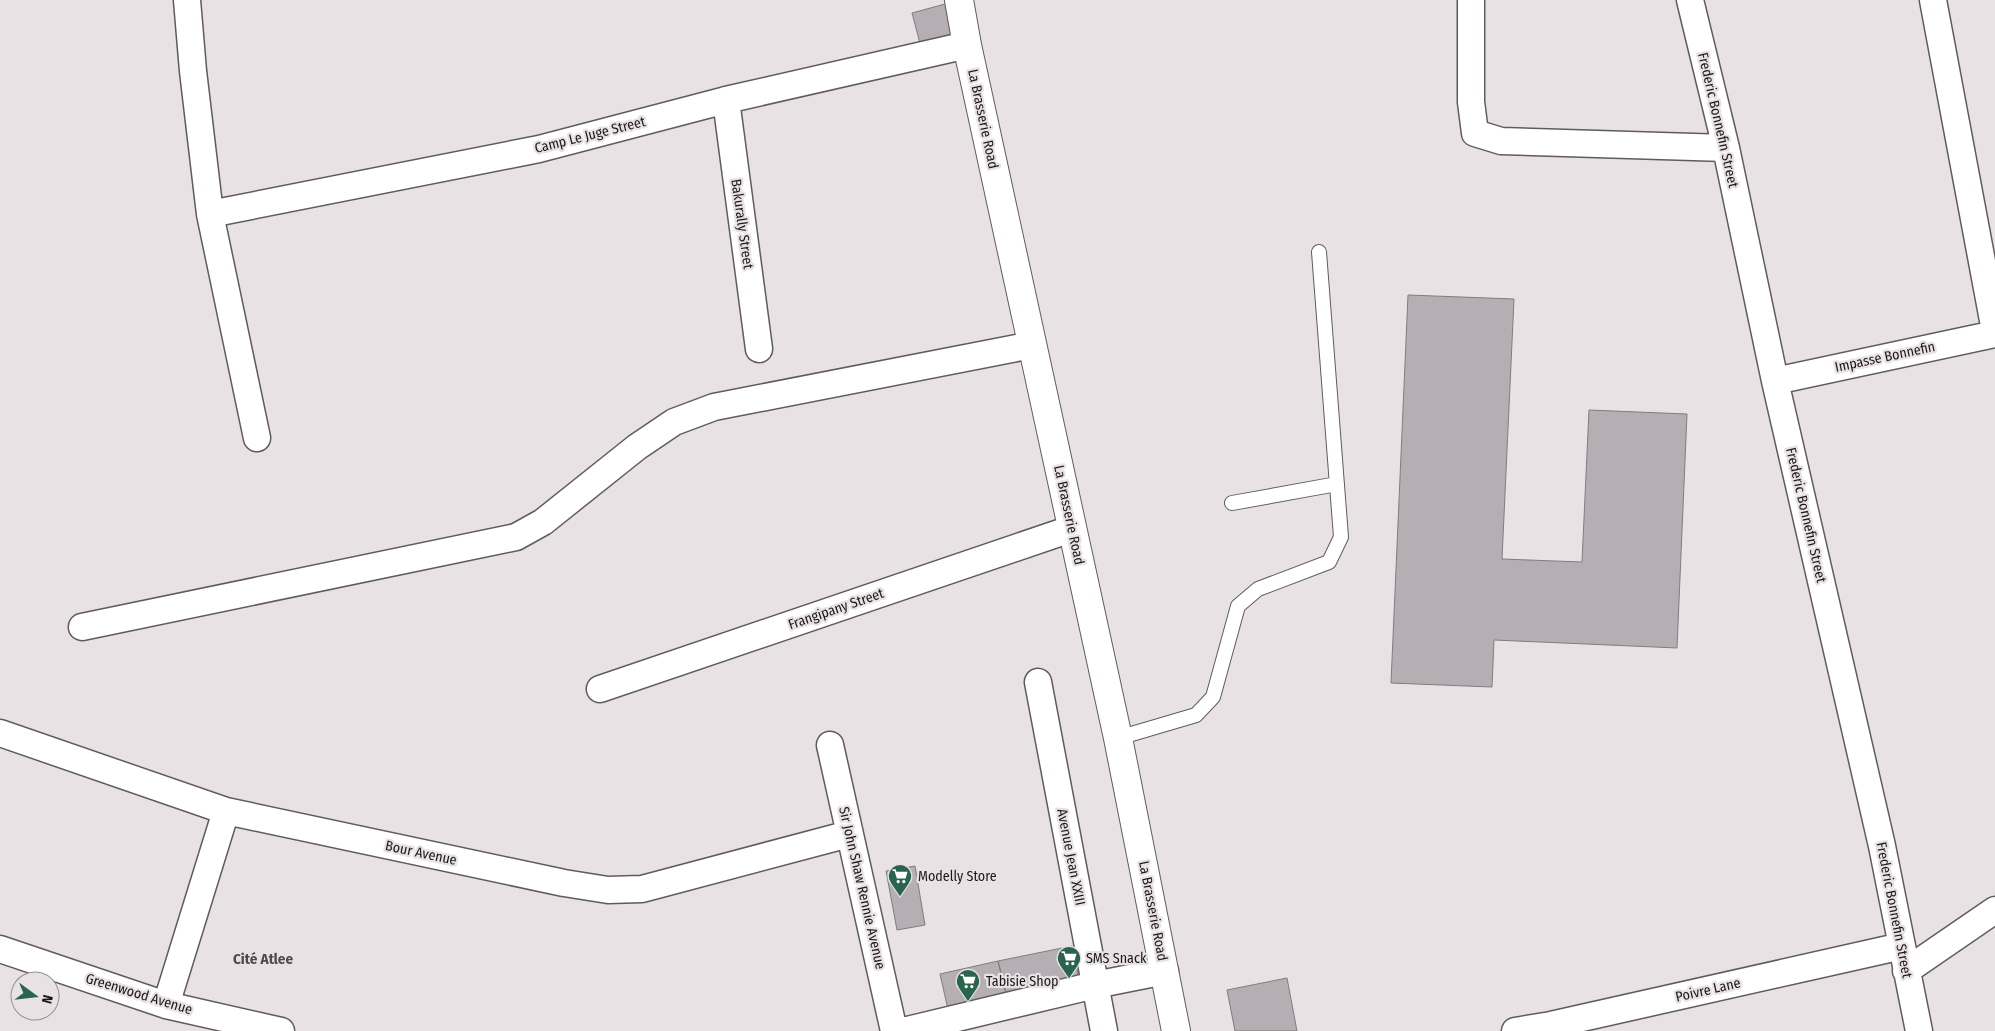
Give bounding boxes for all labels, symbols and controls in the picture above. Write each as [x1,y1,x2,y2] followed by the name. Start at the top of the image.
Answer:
[1694,51,1742,190] street label: Frederic Bonnefin Street
[964,68,1002,170] street label: La Brasserie Road
[533,113,648,157] street label: Camp Le Juge Street
[727,178,757,270] street label: Bakurally Street
[1833,338,1937,376] street label: Impasse Bonnefin
[1782,446,1830,585] street label: Frederic Bonnefin Street
[1050,464,1088,566] street label: La Brasserie Road
[786,585,886,633] street label: Frangipany Street
[835,805,889,971] street label: Sir John Shaw Rennie Avenue
[1053,807,1089,907] street label: Avenue Jean XXIII
[384,837,458,869] street label: Bour Avenue
[1872,841,1916,980] street label: Frederic Bonnefin Street
[1135,860,1171,962] street label: La Brasserie Road
[887,863,913,897] supermarket icon: Modelly Store
[918,868,997,885] place label: Modelly Store
[1056,945,1082,979] supermarket icon: SMS Snack
[233,950,293,968] district label: Cité Atlee
[1086,950,1147,967] place label: SMS Snack
[955,968,981,1002] supermarket icon: Tabisie Shop
[84,970,194,1018] street label: Greenwood Avenue
[10,971,60,1021] north arrow
[986,973,1058,990] place label: Tabisie Shop
[1674,974,1742,1006] street label: Poivre Lane
[38,993,56,1005] text: N

